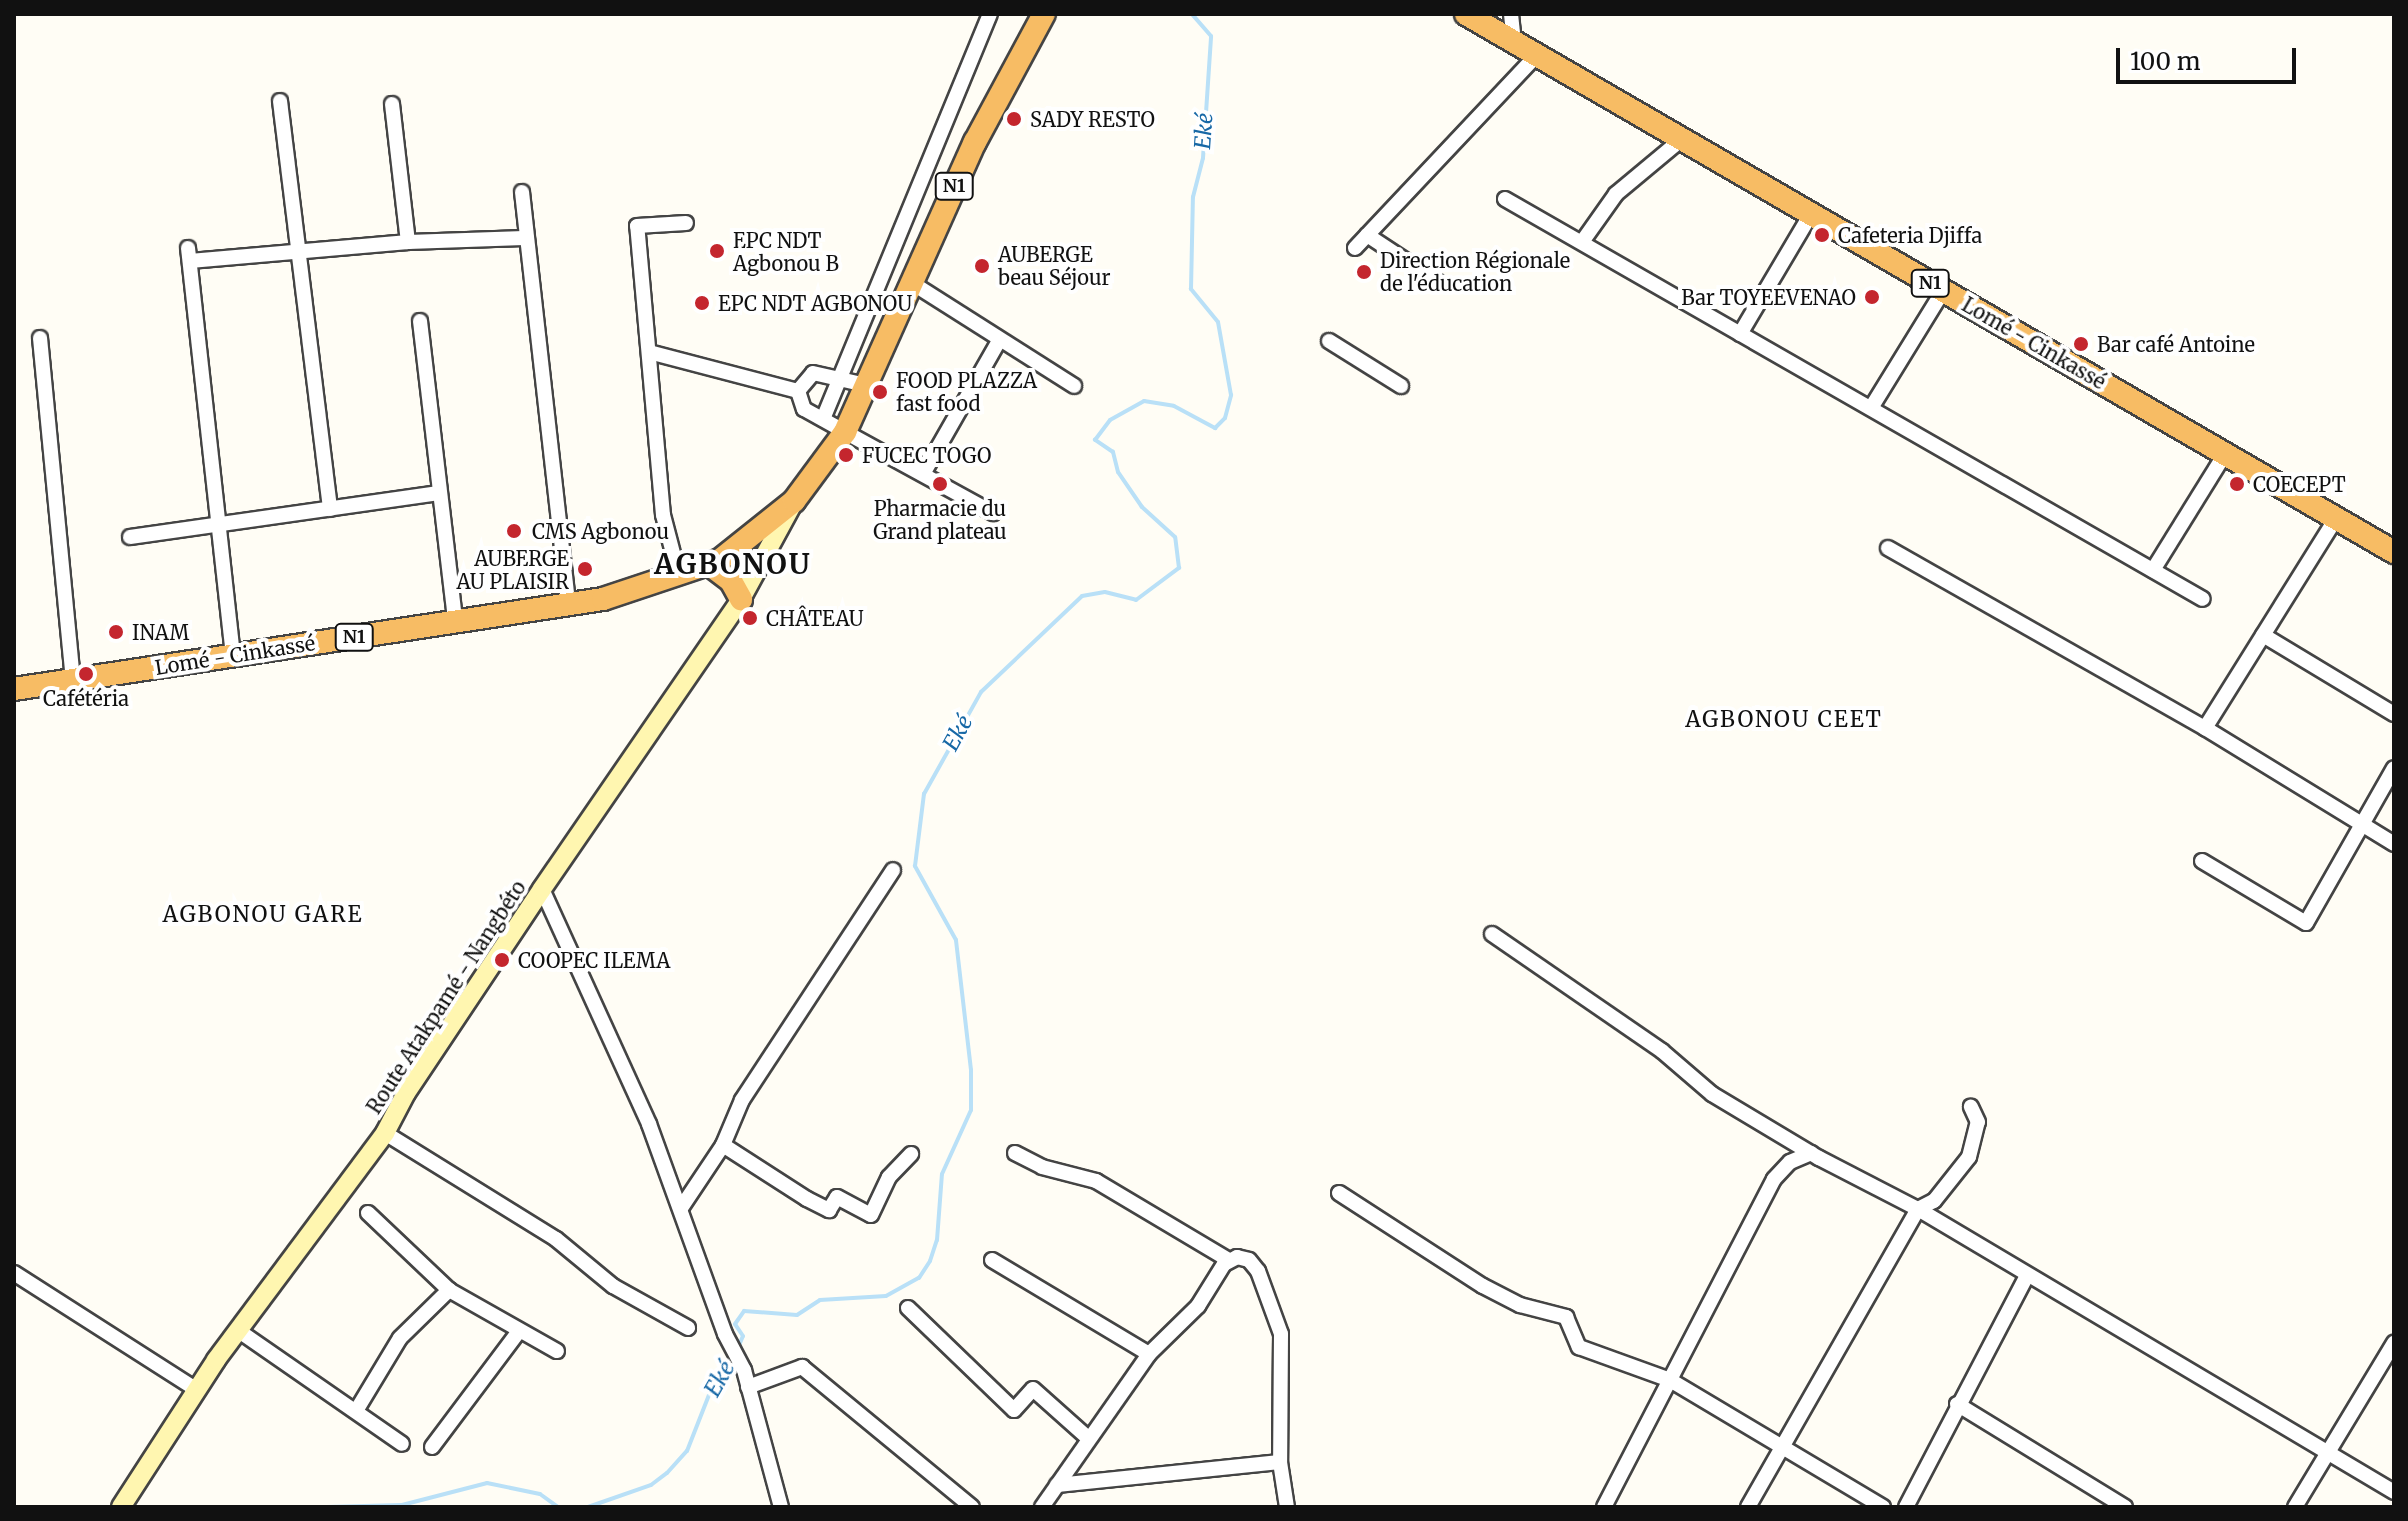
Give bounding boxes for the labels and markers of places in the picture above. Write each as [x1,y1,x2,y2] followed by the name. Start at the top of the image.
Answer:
[1030,107,1155,131] place label: SADY RESTO
[1005,110,1023,128] marker: SADY RESTO
[1838,223,1982,247] place label: Cafeteria Djiffa
[1813,226,1831,244] marker: Cafeteria Djiffa
[733,228,839,275] place label: EPC NDT Agbonou B
[708,242,726,260] marker: EPC NDT Agbonou B
[998,242,1110,289] place label: AUBERGE beau Séjour
[1380,248,1570,295] place label: Direction Régionale de l'éducation
[973,257,991,275] marker: AUBERGE beau Séjour
[1355,263,1373,281] marker: Direction Régionale de l'éducation
[1681,285,1856,309] place label: Bar TOYEEVENAO
[1863,288,1881,306] marker: Bar TOYEEVENAO
[718,291,912,315] place label: EPC NDT AGBONOU
[693,294,711,312] marker: EPC NDT AGBONOU
[2097,332,2255,356] place label: Bar café Antoine
[2072,335,2090,353] marker: Bar café Antoine
[896,368,1037,415] place label: FOOD PLAZZA fast food
[871,383,889,401] marker: FOOD PLAZZA fast food
[862,443,992,467] place label: FUCEC TOGO
[837,446,855,464] marker: FUCEC TOGO
[2253,472,2346,496] place label: COECEPT
[931,475,949,493] marker: Pharmacie du Grand plateau
[2228,475,2246,493] marker: COECEPT
[873,496,1007,543] place label: Pharmacie du Grand plateau
[532,519,669,543] place label: CMS Agbonou
[503,520,525,542] marker: CMS Agbonou
[457,546,569,593] place label: AUBERGE AU PLAISIR
[576,560,594,578] marker: AUBERGE AU PLAISIR
[766,606,863,630] place label: CHÂTEAU
[741,609,759,627] marker: CHÂTEAU
[132,620,189,644] place label: INAM
[107,623,125,641] marker: INAM
[77,665,95,683] marker: Cafétéria
[43,686,129,710] place label: Cafétéria
[518,948,670,972] place label: COOPEC ILEMA
[493,951,511,969] marker: COOPEC ILEMA

